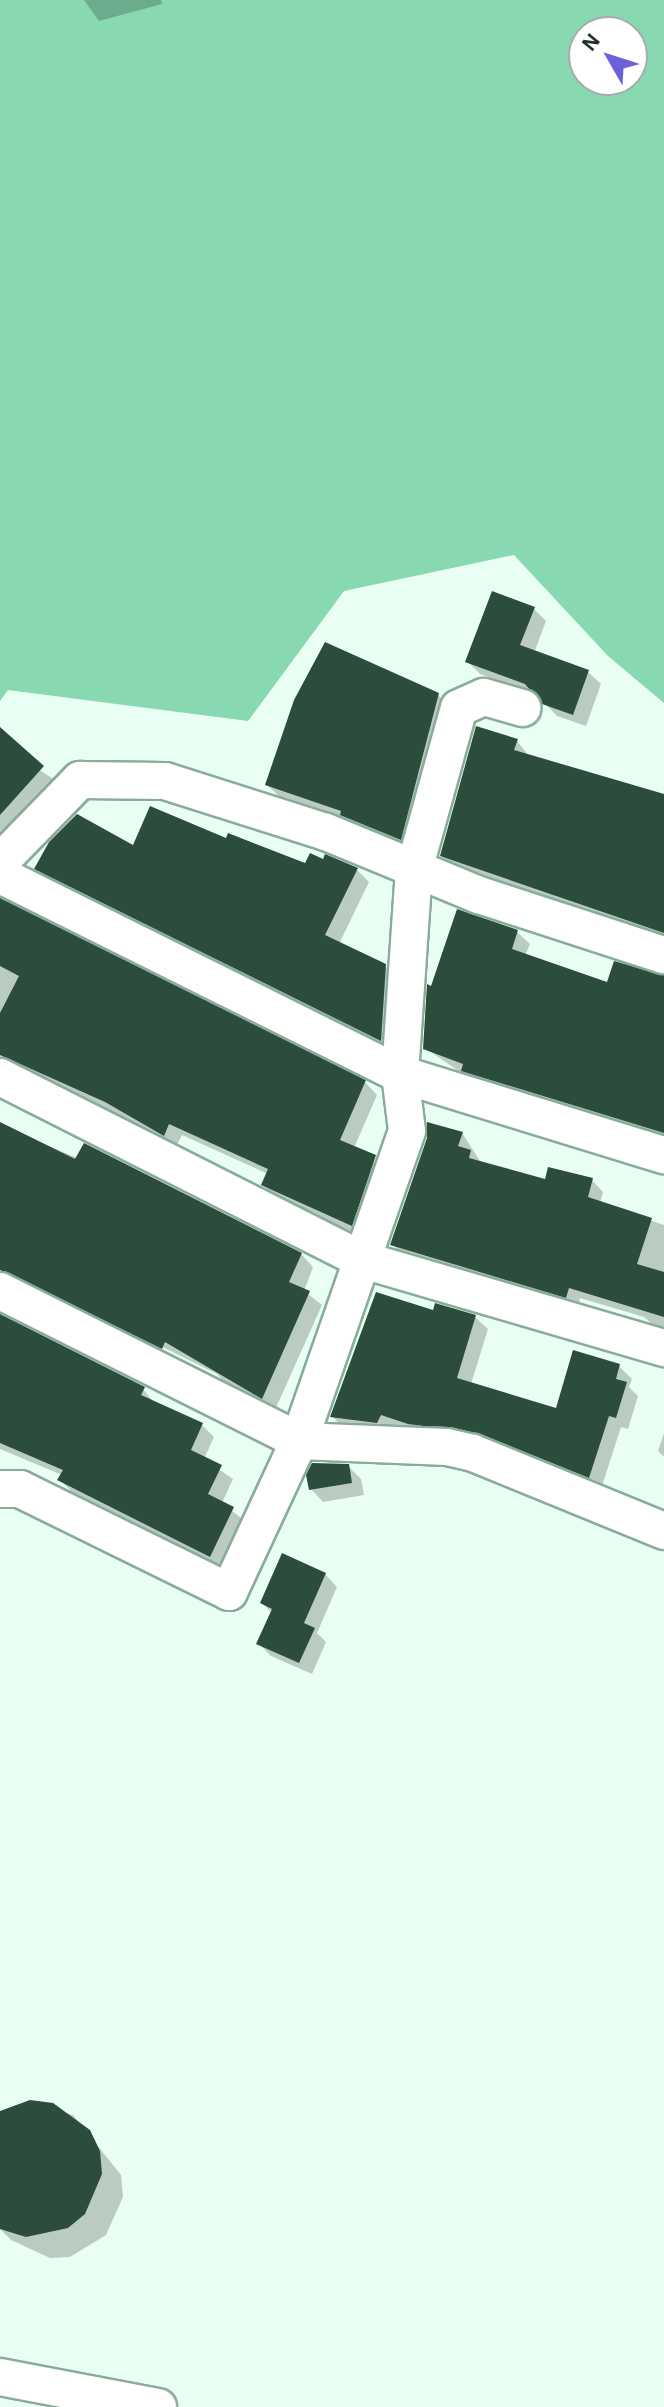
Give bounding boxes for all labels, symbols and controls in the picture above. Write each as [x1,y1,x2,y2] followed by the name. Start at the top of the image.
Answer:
[568,16,648,96] north arrow
[578,29,604,55] text: N

